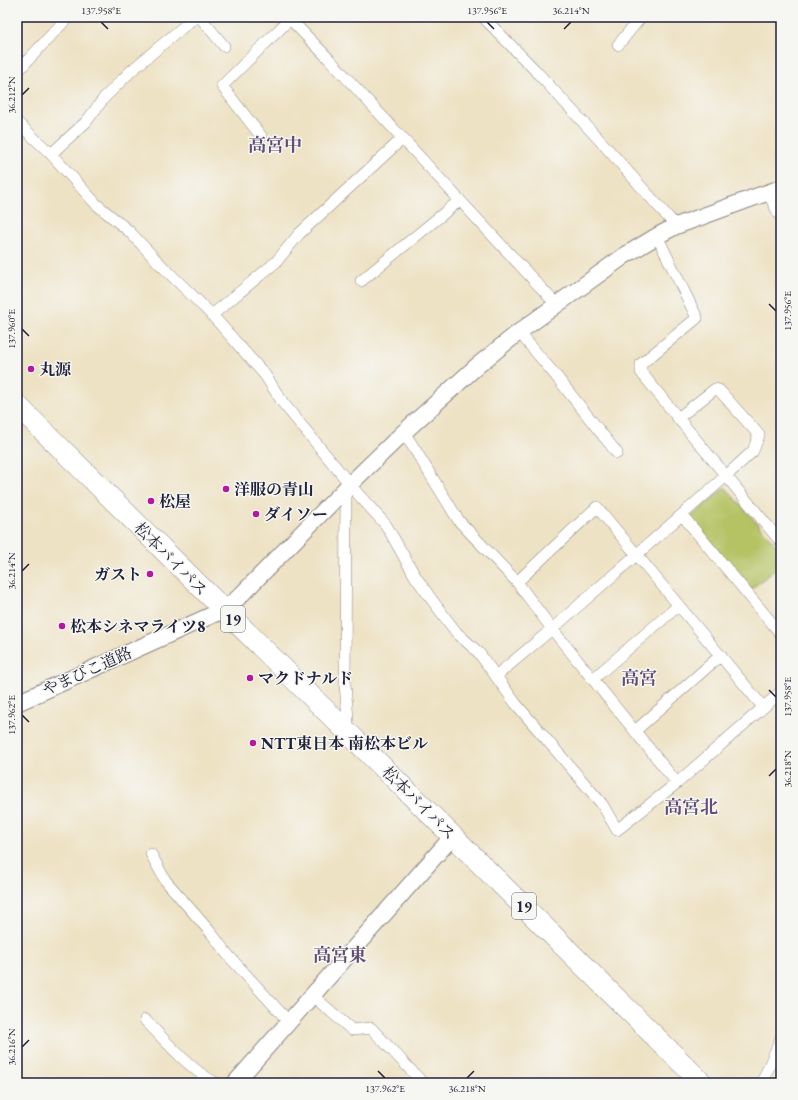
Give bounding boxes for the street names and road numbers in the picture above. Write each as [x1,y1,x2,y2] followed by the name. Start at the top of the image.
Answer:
[130,518,212,600] street label: 松本バイパス
[221,606,245,632] road number: 19
[39,642,135,700] street label: やまびこ道路
[378,762,460,844] street label: 松本バイパス
[512,893,536,919] road number: 19

